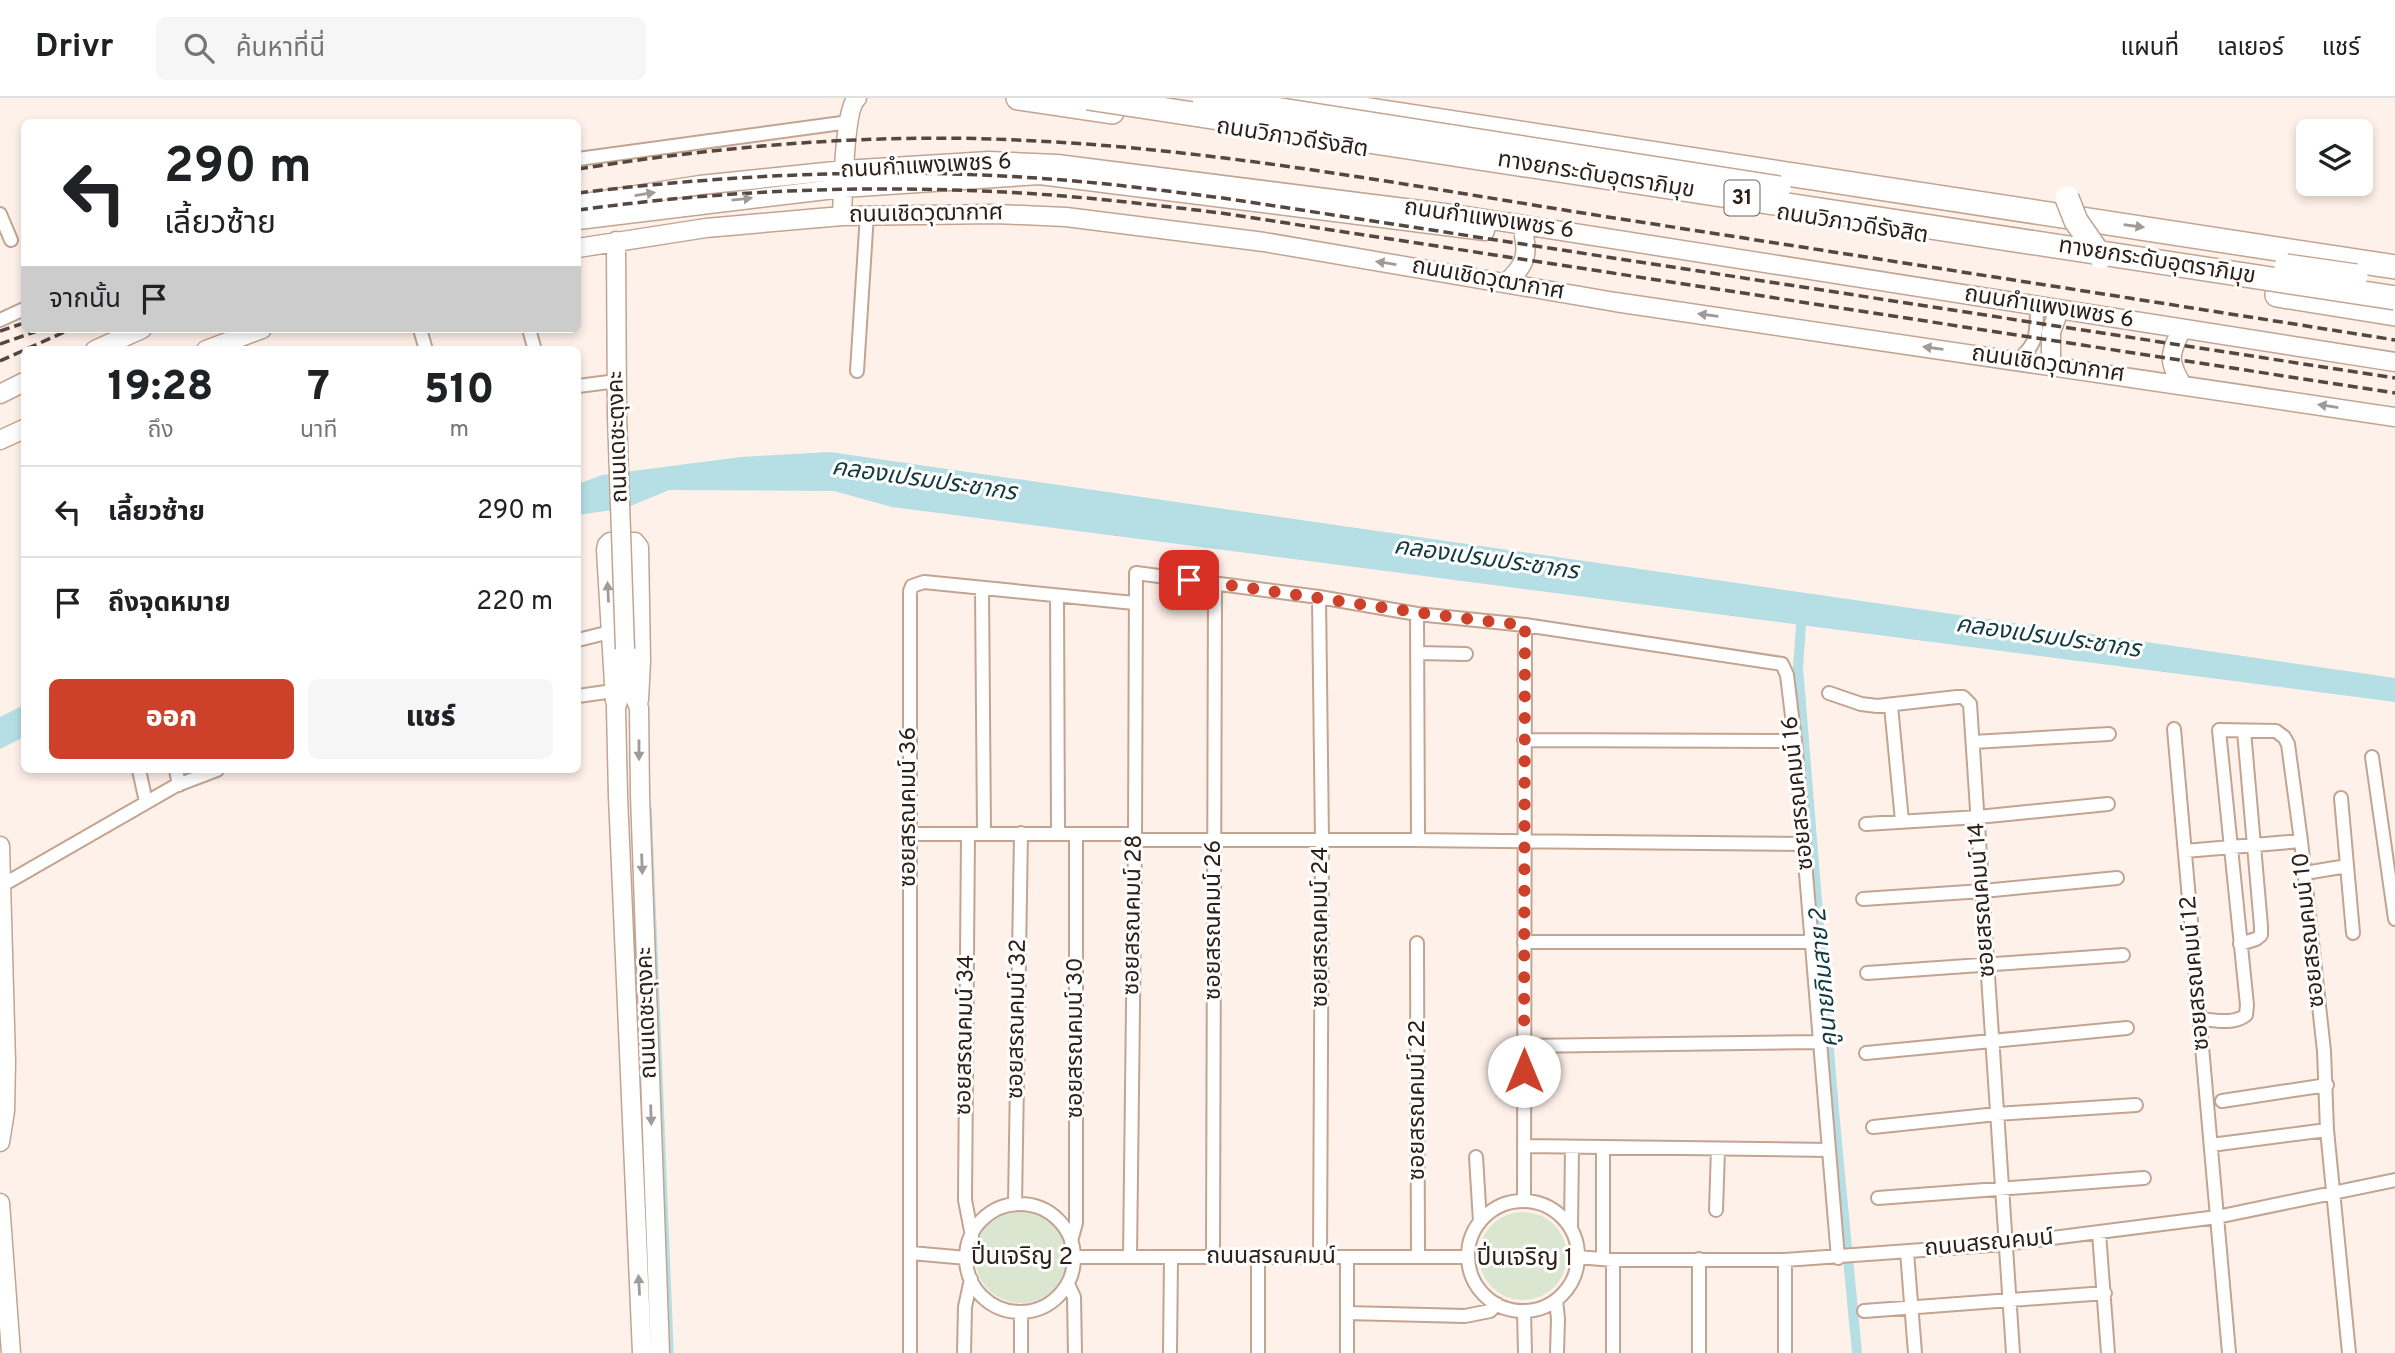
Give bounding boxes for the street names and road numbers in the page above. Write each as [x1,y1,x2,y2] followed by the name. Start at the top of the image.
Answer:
[1214,113,1370,165] street label: ถนนวิภาวดีรังสิต
[1495,146,1697,206] street label: ทางยกระดับอุตราภิมุข
[840,148,1012,186] street label: ถนนกำแพงเพชร 6
[1724,180,1760,216] road number: 31
[1402,194,1576,246] street label: ถนนกำแพงเพชร 6
[849,199,1003,231] street label: ถนนเชิดวุฒากาศ
[1774,199,1930,251] street label: ถนนวิภาวดีรังสิต
[2056,232,2258,292] street label: ทางยกระดับอุตราภิมุข
[1409,252,1567,308] street label: ถนนเชิดวุฒากาศ
[1962,280,2136,336] street label: ถนนกำแพงเพชร 6
[1970,340,2126,390] street label: ถนนเชิดวุฒากาศ
[602,370,636,504] street label: ถนนเดชะตุงคะ
[1776,714,1822,872] street label: ซอยสรณคมน์ 16
[895,727,924,887] street label: ซอยสรณคมน์ 36
[1963,822,2003,978] street label: ซอยสรณคมน์ 14
[1118,834,1150,996] street label: ซอยสรณคมน์ 28
[1200,840,1229,1000] street label: ซอยสรณคมน์ 26
[1307,847,1336,1007] street label: ซอยสรณคมน์ 24
[2287,851,2333,1009] street label: ซอยสรณคมน์ 10
[2175,894,2217,1052] street label: ซอยสรณคมน์ 12
[1002,939,1034,1099] street label: ซอยสรณคมน์ 32
[631,946,665,1080] street label: ถนนเดชะตุงคะ
[950,954,982,1116] street label: ซอยสรณคมน์ 34
[1062,957,1091,1119] street label: ซอยสรณคมน์ 30
[1404,1020,1433,1180] street label: ซอยสรณคมน์ 22
[1923,1224,2055,1264] street label: ถนนสรณคมน์
[1206,1243,1336,1272] street label: ถนนสรณคมน์

